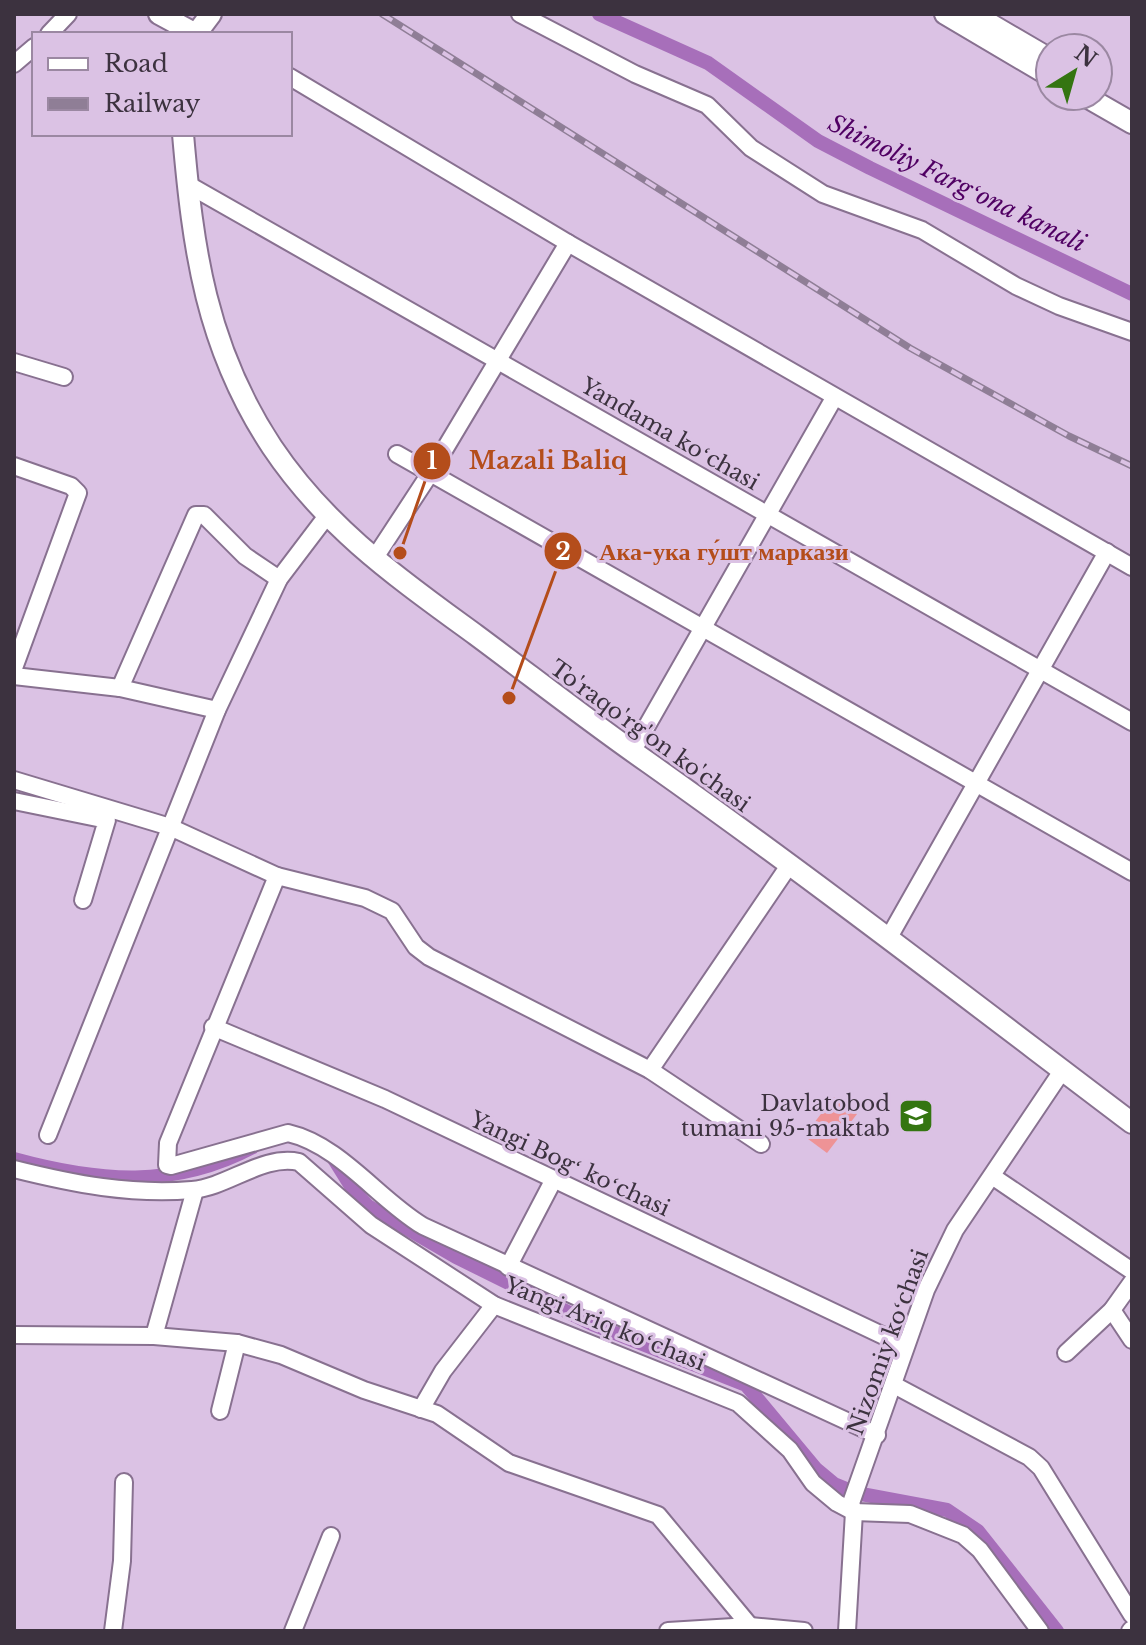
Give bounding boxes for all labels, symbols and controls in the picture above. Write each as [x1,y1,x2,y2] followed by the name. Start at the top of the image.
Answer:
[32,32,292,136] legend
[1034,32,1114,112] north arrow
[1069,39,1102,74] text: N
[104,49,168,78] text: Road
[104,89,201,118] text: Railway
[824,108,1091,258] water label: Shimoliy Fargʻona kanali
[575,371,764,496] street label: Yandama koʻchasi
[412,437,643,485] callout: Mazali Baliq
[427,446,437,475] text: 1
[469,446,628,475] text: Mazali Baliq
[543,527,865,575] callout: Ака-ука гу́шт маркази
[555,537,571,566] text: 2
[599,537,849,566] text: Ака-ука гу́шт маркази
[545,654,756,818] street label: To'raqo'rg'on ko'chasi
[681,1090,890,1142] place label: Davlatobod tumani 95-maktab
[897,1097,935,1135] school or university icon: Davlatobod tumani 95-maktab
[465,1105,675,1222] street label: Yangi Bogʻ koʻchasi
[842,1245,934,1438] street label: Nizomiy koʻchasi
[500,1271,710,1377] street label: Yangi Ariq koʻchasi

